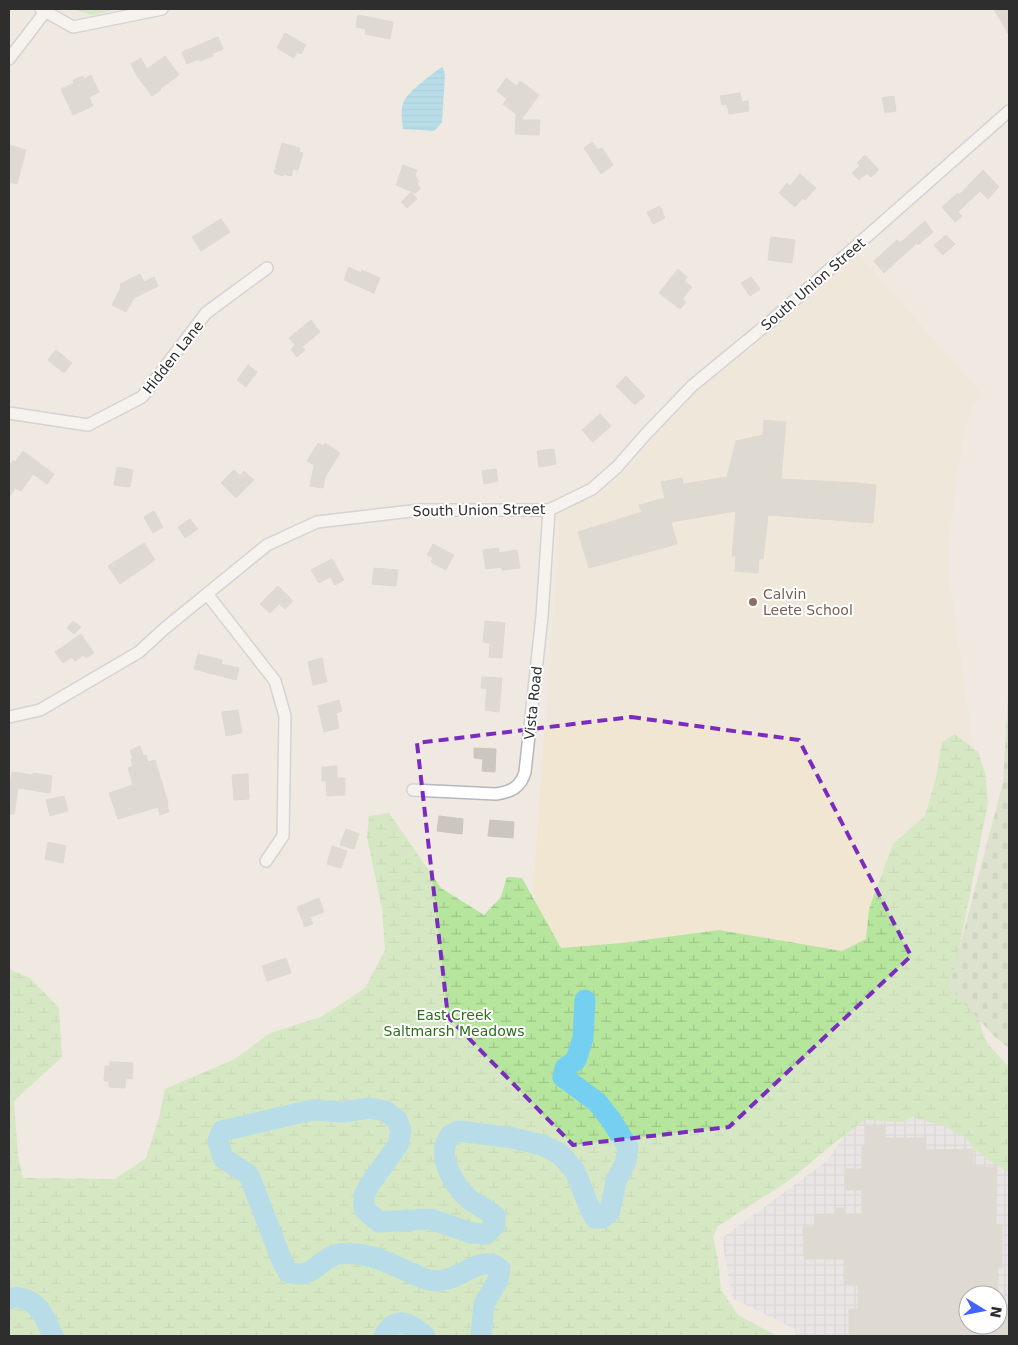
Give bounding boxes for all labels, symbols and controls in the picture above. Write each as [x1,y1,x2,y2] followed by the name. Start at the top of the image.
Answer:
[758,234,869,334] street label: South Union Street
[140,317,206,397] street label: Hidden Lane
[413,501,546,519] street label: South Union Street
[763,586,853,618] place label: Calvin Leete School
[747,596,759,608] marker: Calvin Leete School
[521,665,545,741] street label: Vista Road
[384,1007,524,1039] park label: East Creek Saltmarsh Meadows
[958,1285,1008,1335] north arrow
[987,1305,1005,1319] text: N

